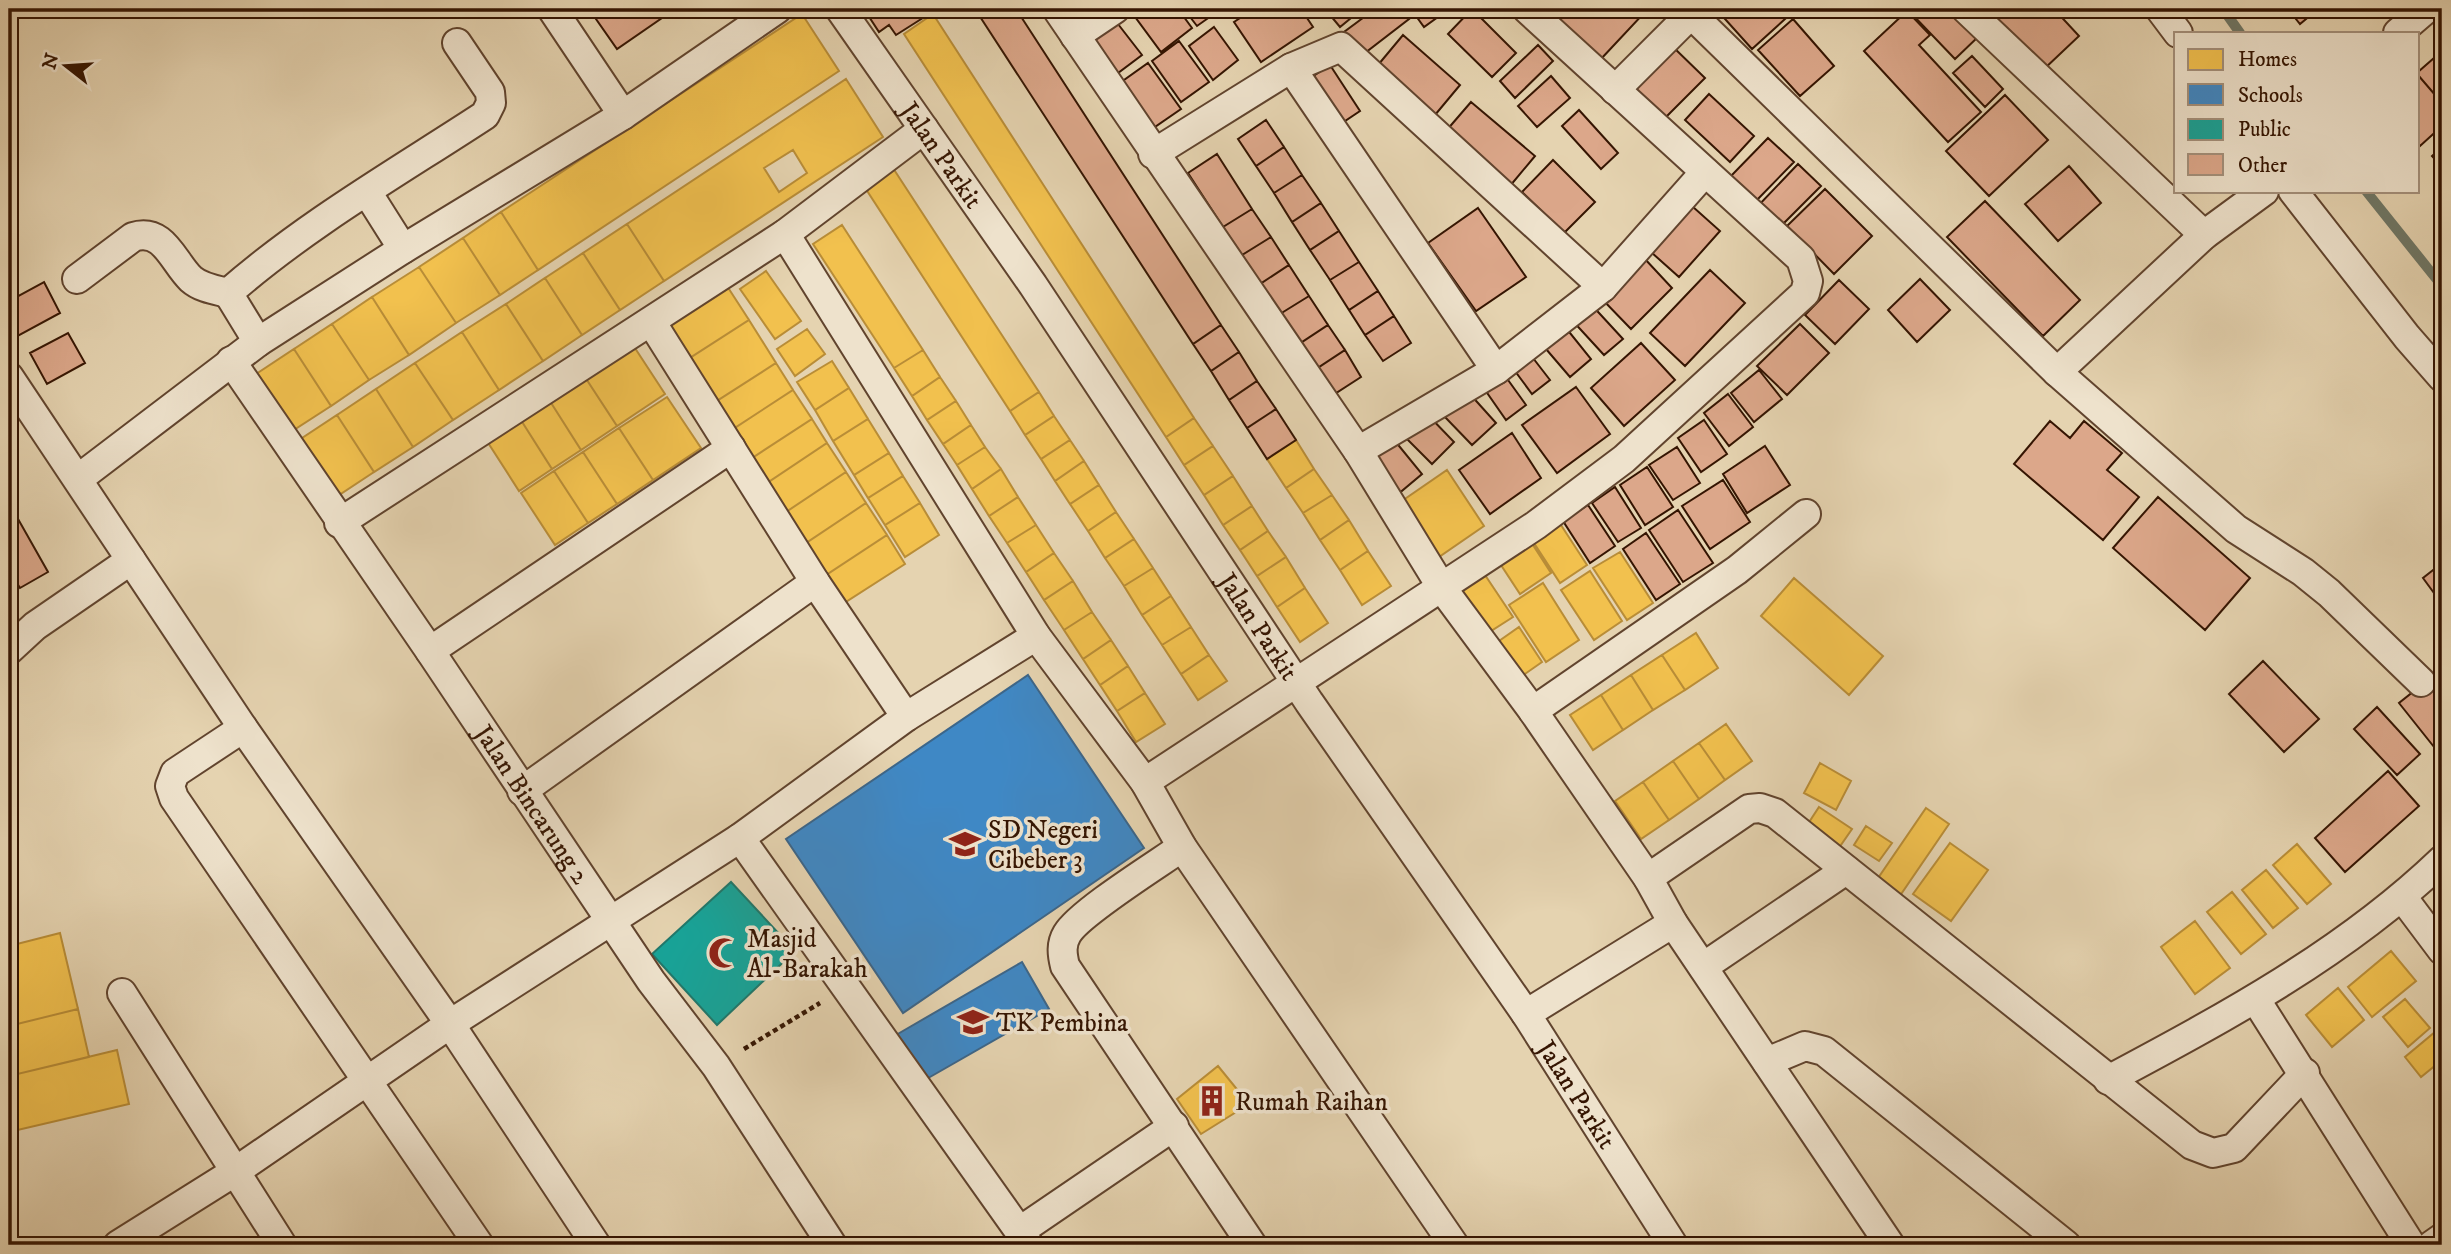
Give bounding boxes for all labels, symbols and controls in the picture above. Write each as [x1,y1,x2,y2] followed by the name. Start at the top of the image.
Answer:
[32,32,102,102] north arrow
[2174,32,2420,192] legend
[2238,47,2297,73] text: Homes
[38,50,65,72] text: N
[2238,83,2303,109] text: Schools
[891,94,989,215] street label: Jalan Parkit
[2238,117,2291,143] text: Public
[2238,153,2287,179] text: Other
[1209,565,1305,687] street label: Jalan Parkit
[465,717,596,891] street label: Jalan Bincarung 2
[988,814,1098,877] place label: SD Negeri Cibeber 3
[948,827,982,861] school or university icon: SD Negeri Cibeber 3
[747,923,868,986] place label: Masjid Al-Barakah
[707,936,741,970] mosque icon: Masjid Al-Barakah
[956,1005,990,1039] school or university icon: TK Pembina
[996,1007,1128,1040] place label: TK Pembina
[1528,1033,1623,1156] street label: Jalan Parkit
[1195,1084,1229,1118] building icon: Rumah Raihan
[1235,1086,1388,1119] place label: Rumah Raihan

